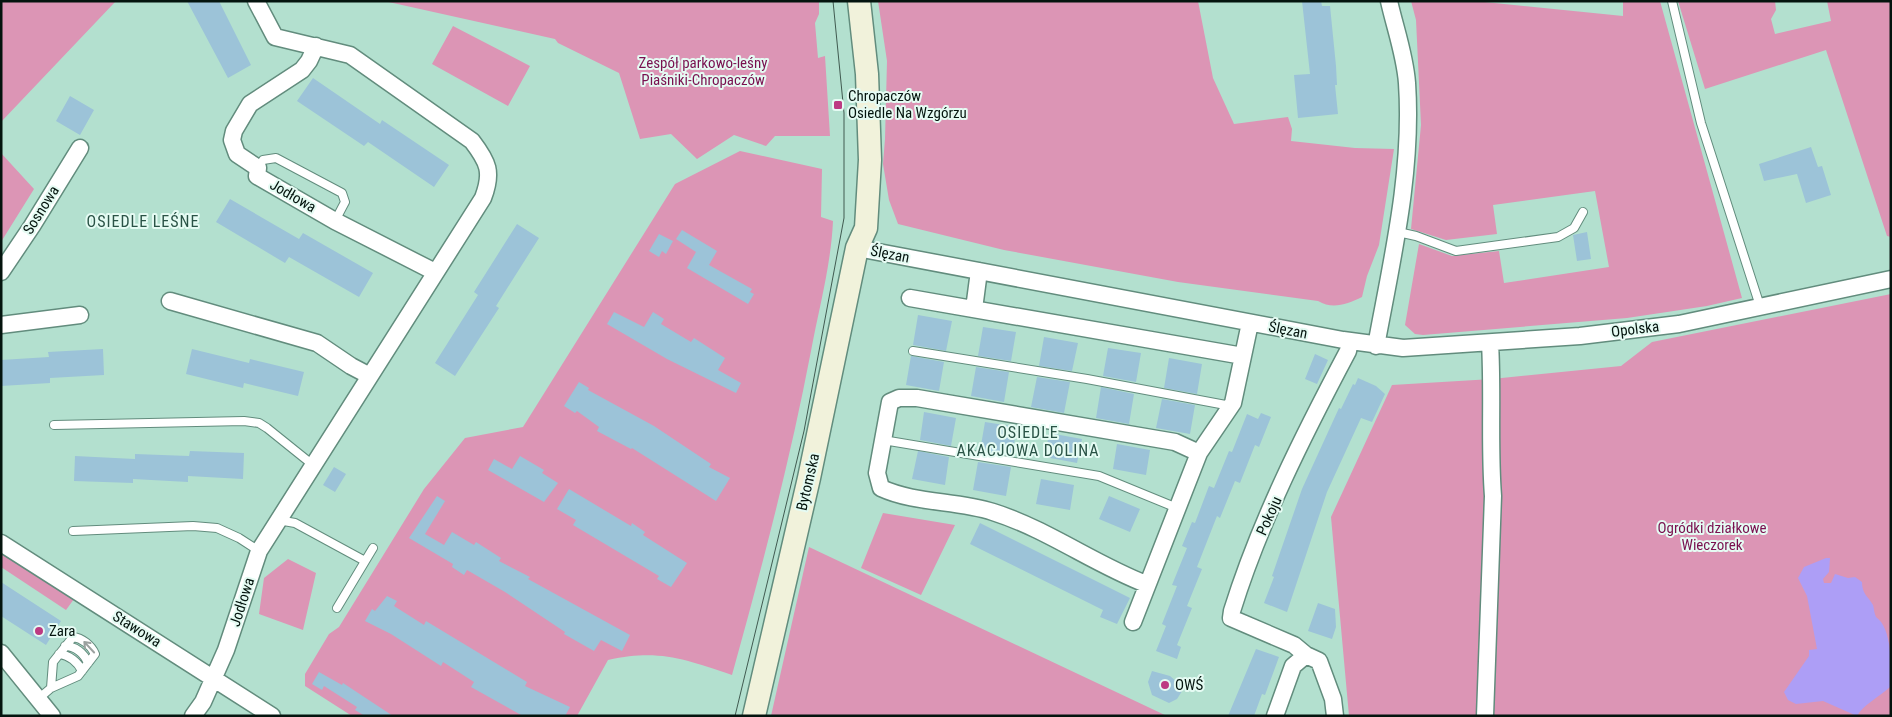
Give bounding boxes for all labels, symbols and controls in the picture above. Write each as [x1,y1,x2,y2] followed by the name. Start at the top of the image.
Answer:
[639,54,767,89] park label: Zespół parkowo-leśny Piaśniki-Chropaczów
[848,87,967,122] place label: Chropaczów Osiedle Na Wzgórzu
[832,99,844,111] marker: Chropaczów Osiedle Na Wzgórzu
[267,176,319,216] street label: Jodłowa
[19,182,63,238] street label: Sosnowa
[87,212,199,231] district label: OSIEDLE LEŚNE
[869,241,911,267] street label: Ślęzan
[1267,317,1309,343] street label: Ślęzan
[1610,317,1660,341] street label: Opolska
[957,423,1099,460] district label: OSIEDLE AKACJOWA DOLINA
[793,452,823,512] street label: Bytomska
[1253,494,1285,538] street label: Pokoju
[1658,519,1766,554] park label: Ogródki działkowe Wieczorek
[226,575,258,629] street label: Jodłowa
[109,607,165,651] street label: Stawowa
[49,622,76,640] place label: Zara
[33,625,45,637] marker: Zara
[83,641,95,653] one-way arrow
[1175,676,1203,694] place label: OWŚ
[1159,679,1171,691] marker: OWŚ

